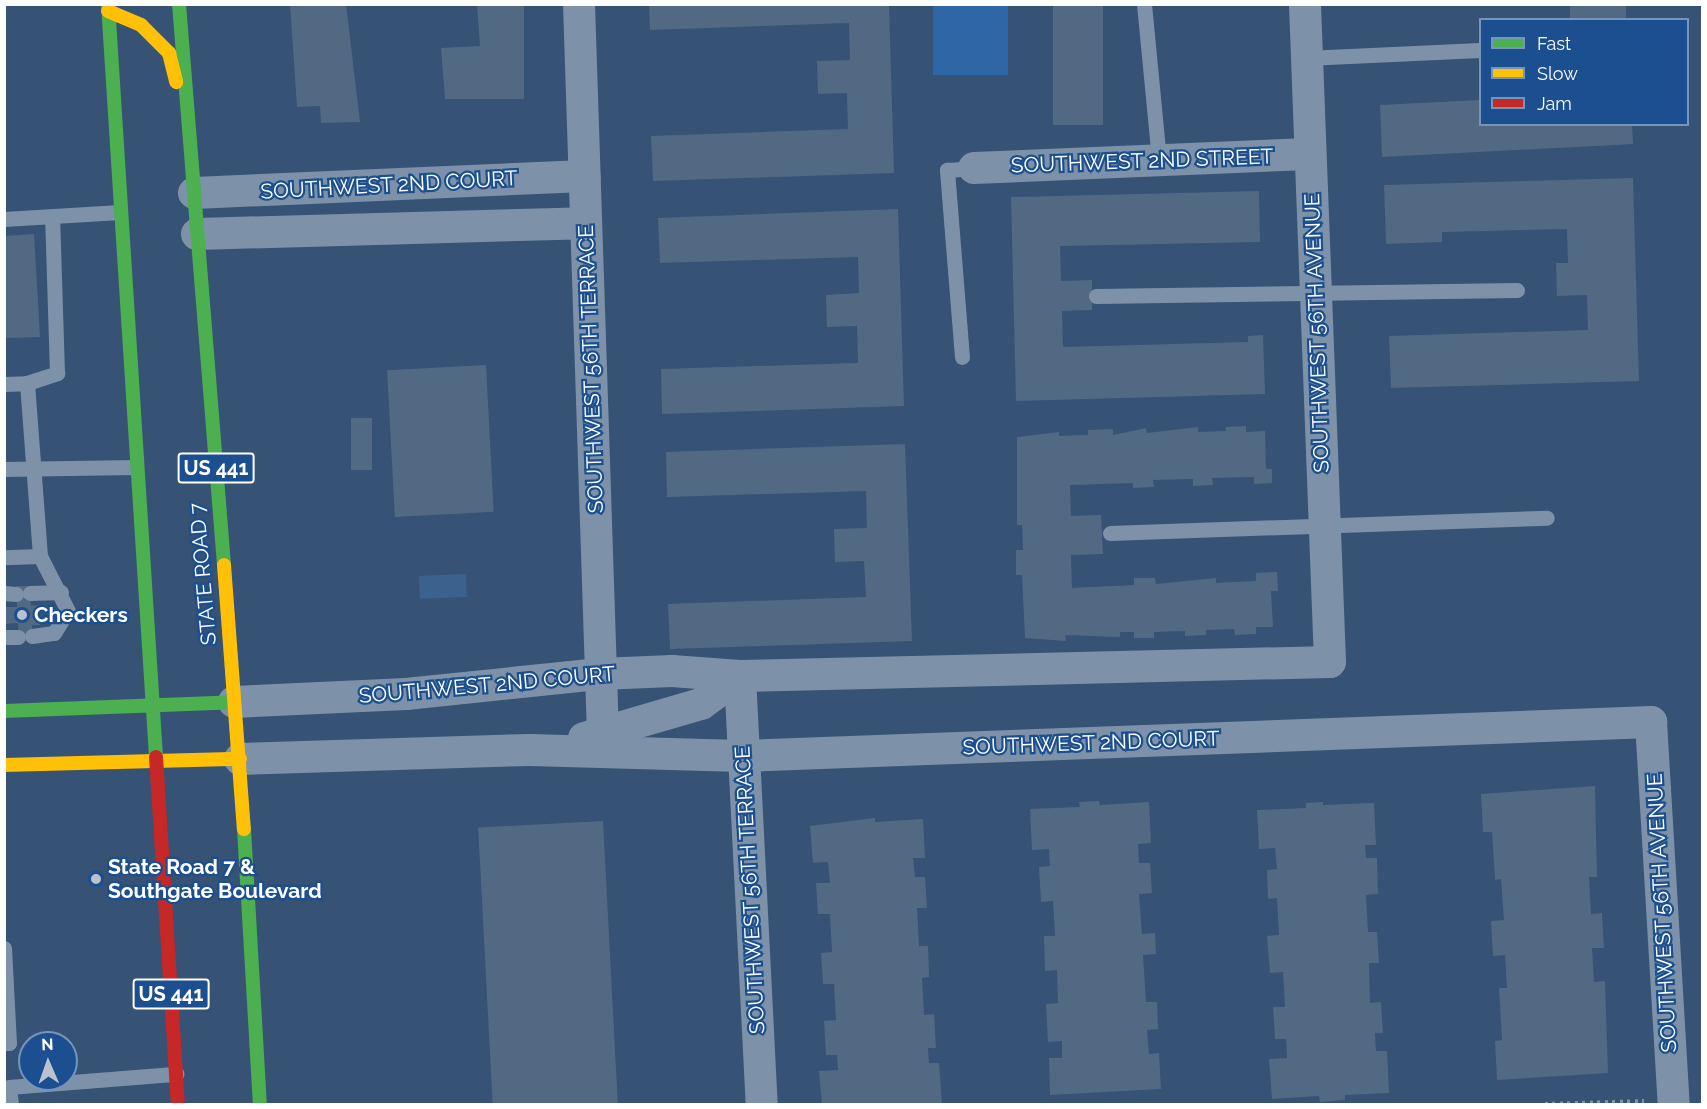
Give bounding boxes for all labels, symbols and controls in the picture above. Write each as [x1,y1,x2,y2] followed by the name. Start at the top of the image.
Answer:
[1479,18,1689,126] legend
[1537,33,1571,54] text: Fast
[1537,63,1578,84] text: Slow
[1537,93,1572,114] text: Jam
[1010,144,1274,178] street label: SOUTHWEST 2ND STREET
[260,166,518,204] street label: SOUTHWEST 2ND COURT
[1300,192,1334,474] street label: SOUTHWEST 56TH AVENUE
[573,224,609,514] street label: SOUTHWEST 56TH TERRACE
[177,451,255,485] road number: US 441
[184,502,222,646] street label: STATE ROAD 7
[34,602,128,628] place label: Checkers
[15,608,29,622] marker: Checkers
[357,661,617,709] street label: SOUTHWEST 2ND COURT
[962,726,1220,760] street label: SOUTHWEST 2ND COURT
[730,745,770,1035] street label: SOUTHWEST 56TH TERRACE
[1642,772,1682,1054] street label: SOUTHWEST 56TH AVENUE
[108,854,322,904] place label: State Road 7 & Southgate Boulevard
[89,872,103,886] marker: State Road 7 & Southgate Boulevard
[132,977,210,1011] road number: US 441
[18,1031,78,1091] north arrow
[41,1035,54,1054] text: N

